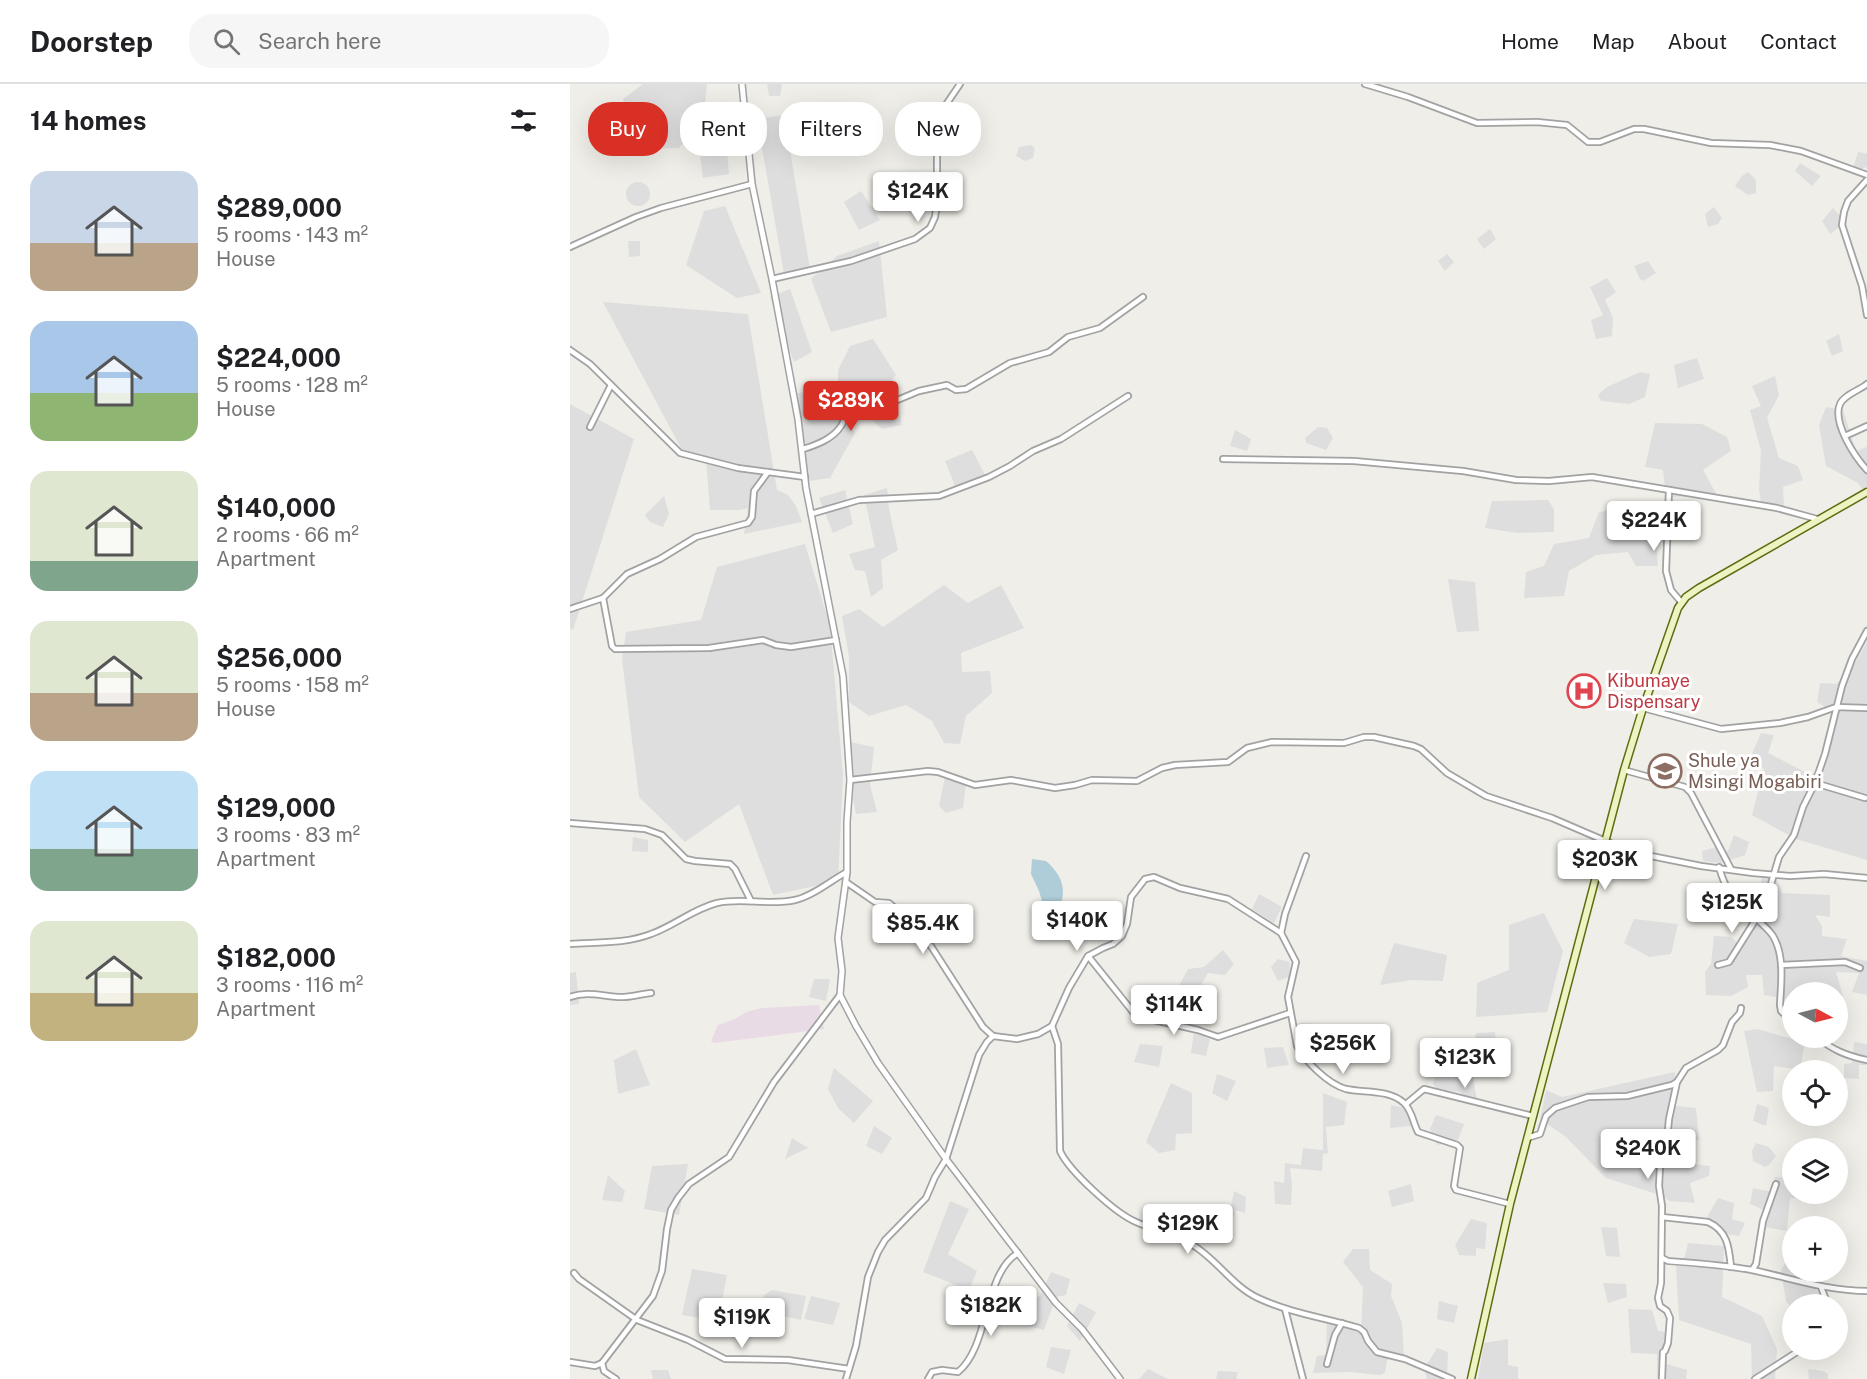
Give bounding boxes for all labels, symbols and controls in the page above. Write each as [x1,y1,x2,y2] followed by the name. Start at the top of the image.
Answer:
[189,14,609,68] search box
[30,25,153,58] text: Doorstep
[210,25,243,58] icon: search
[258,28,381,54] text: Search here
[1501,29,1559,54] text: Home
[1592,29,1635,54] text: Map
[1668,29,1727,54] text: About
[1760,29,1837,54] text: Contact
[588,102,668,156] chip: Buy
[680,102,767,156] chip: Rent
[779,102,883,156] chip: Filters
[895,102,981,156] chip: New
[507,104,540,137] icon: filters
[30,105,146,136] text: 14 homes
[876,172,960,223] pin: $124K
[887,179,949,203] text: $124K
[216,192,342,223] text: $289,000
[78,195,150,267] icon: home
[216,223,368,247] text: 5 rooms · 143 m²
[216,247,276,271] text: House
[216,342,341,373] text: $224,000
[78,345,150,417] icon: home
[216,373,368,397] text: 5 rooms · 128 m²
[809,381,893,432] pin: $289K
[817,388,885,412] text: $289K
[216,397,276,421] text: House
[216,492,336,523] text: $140,000
[78,495,150,567] icon: home
[1612,501,1696,552] pin: $224K
[1621,508,1687,532] text: $224K
[216,523,359,547] text: 2 rooms · 66 m²
[216,547,316,571] text: Apartment
[216,642,342,673] text: $256,000
[78,645,150,717] icon: home
[1607,670,1701,712] place label: Kibumaye Dispensary
[216,673,369,697] text: 5 rooms · 158 m²
[1566,673,1602,709] hospital icon: Kibumaye Dispensary
[216,697,276,721] text: House
[1688,750,1822,792] place label: Shule ya Msingi Mogabiri
[1647,753,1683,789] school or university icon: Shule ya Msingi Mogabiri
[216,792,336,823] text: $129,000
[78,795,150,867] icon: home
[216,823,360,847] text: 3 rooms · 83 m²
[1563,840,1647,891] pin: $203K
[216,847,316,871] text: Apartment
[1572,847,1638,871] text: $203K
[1690,883,1774,934] pin: $125K
[1701,890,1763,914] text: $125K
[1035,901,1119,952] pin: $140K
[874,904,972,955] pin: $85.4K
[1046,908,1108,932] text: $140K
[886,911,960,935] text: $85.4K
[216,942,336,973] text: $182,000
[78,945,150,1017] icon: home
[216,973,363,997] text: 3 rooms · 116 m²
[1782,982,1848,1048] north arrow
[1782,982,1848,1360] map controls
[1132,985,1216,1036] pin: $114K
[1145,992,1203,1016] text: $114K
[216,997,316,1021] text: Apartment
[1301,1024,1385,1075] pin: $256K
[1309,1031,1377,1055] text: $256K
[1423,1038,1507,1089] pin: $123K
[1434,1045,1496,1069] text: $123K
[1782,1060,1848,1126] button: locate
[1606,1129,1690,1180] pin: $240K
[1615,1136,1681,1160] text: $240K
[1782,1138,1848,1204] button: layers
[1146,1204,1230,1255] pin: $129K
[1157,1211,1219,1235] text: $129K
[1782,1216,1848,1282] button: +
[949,1286,1033,1337] pin: $182K
[960,1293,1022,1317] text: $182K
[1782,1294,1848,1360] button: −
[700,1298,784,1349] pin: $119K
[713,1305,771,1329] text: $119K

